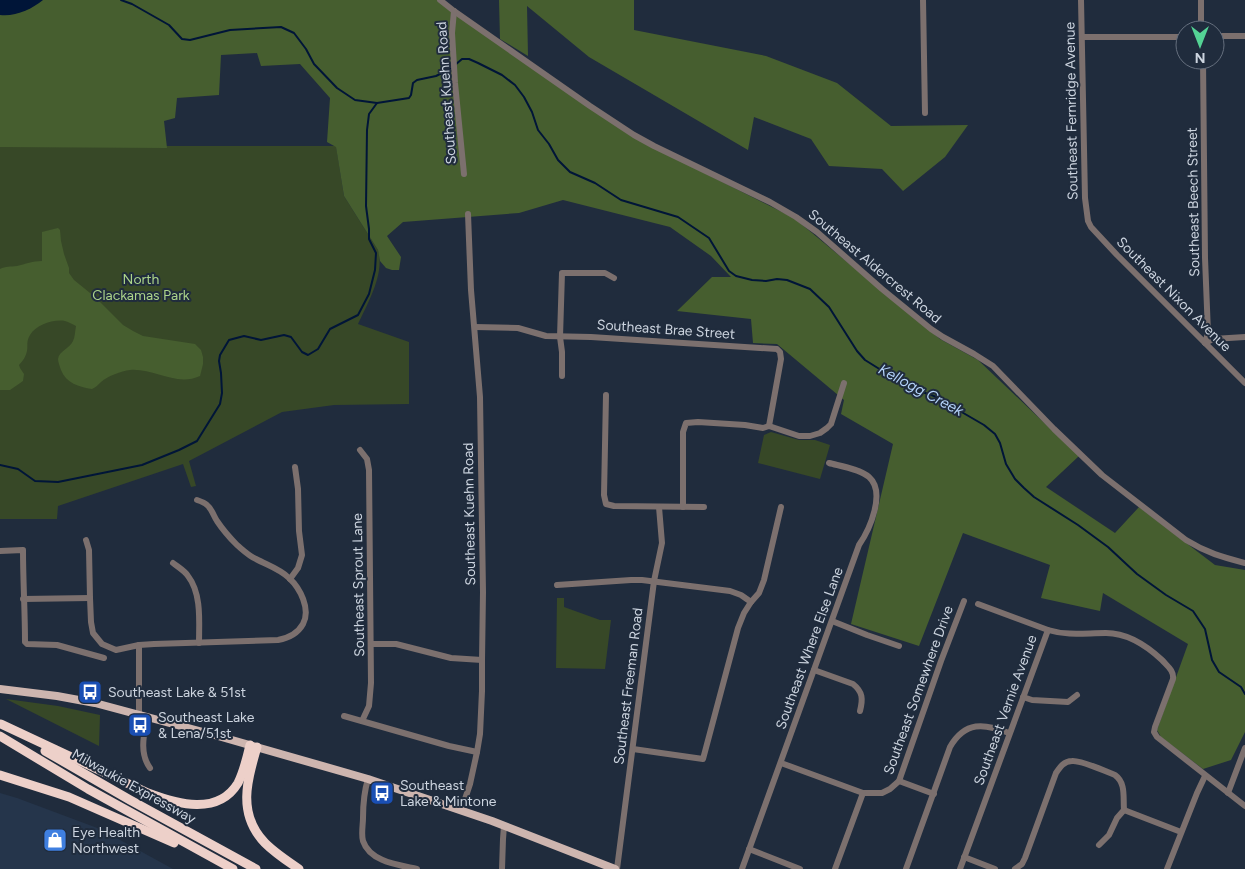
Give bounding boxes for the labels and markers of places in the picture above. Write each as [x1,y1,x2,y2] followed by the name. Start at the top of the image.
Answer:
[77,679,103,705] bus stop icon: Southeast Lake & 51st
[108,684,246,701] place label: Southeast Lake & 51st
[158,709,255,742] place label: Southeast Lake & Lena/51st
[127,712,153,738] bus stop icon: Southeast Lake & Lena/51st
[400,777,497,810] place label: Southeast Lake & Mintone
[369,780,395,806] bus stop icon: Southeast Lake & Mintone
[72,824,140,857] place label: Eye Health Northwest
[42,827,68,853] shop icon: Eye Health Northwest

